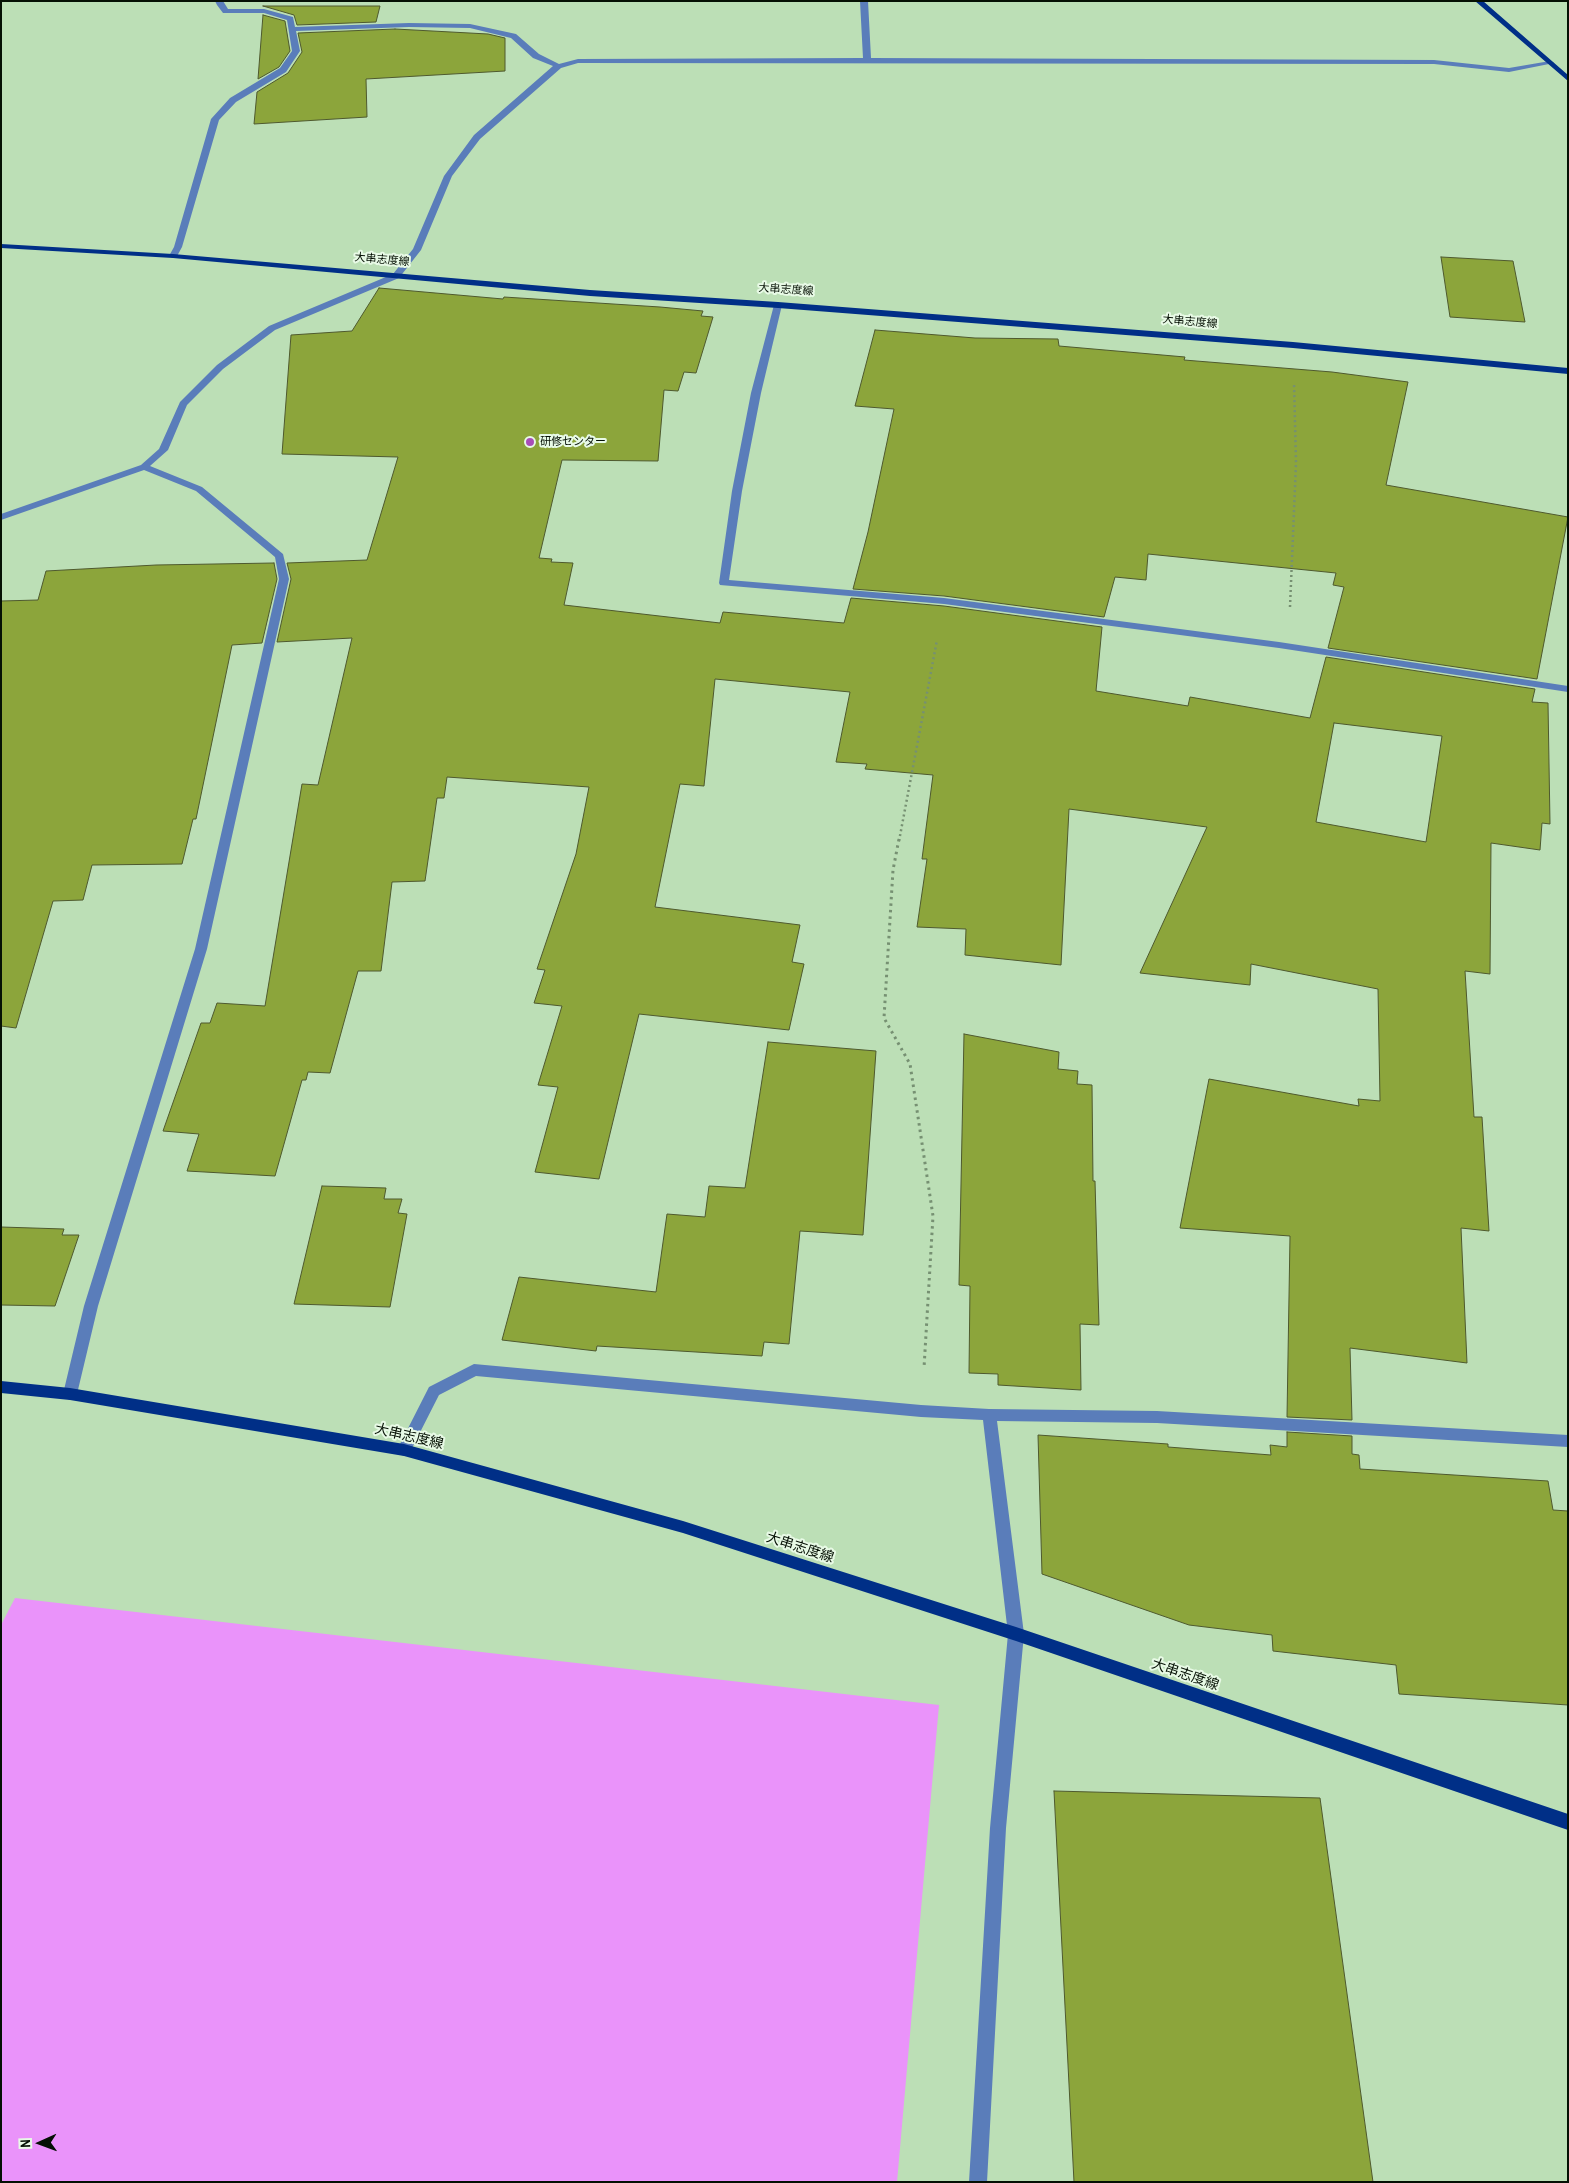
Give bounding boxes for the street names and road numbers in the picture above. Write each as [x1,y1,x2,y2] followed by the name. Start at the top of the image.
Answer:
[354,251,410,269] street label: 大串志度線
[758,281,814,299] street label: 大串志度線
[1162,313,1218,331] street label: 大串志度線
[373,1421,445,1453] street label: 大串志度線
[764,1529,836,1567] street label: 大串志度線
[1149,1656,1221,1694] street label: 大串志度線

